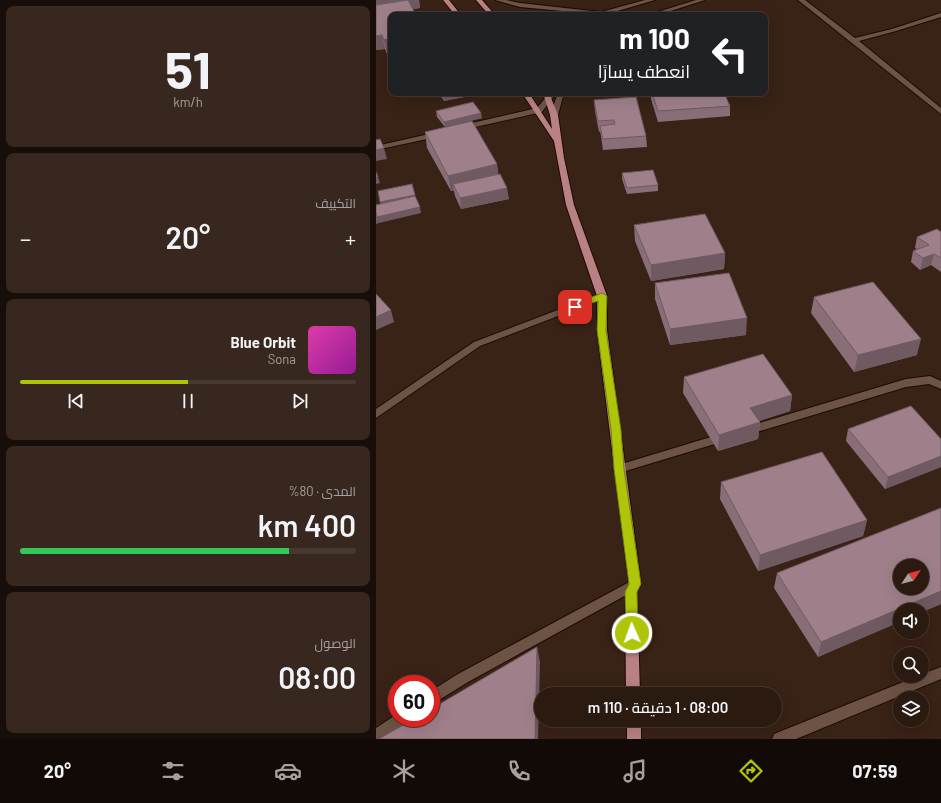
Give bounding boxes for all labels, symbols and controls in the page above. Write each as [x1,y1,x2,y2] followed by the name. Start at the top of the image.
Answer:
[619,21,690,55] text: 100 m
[704,28,756,80] icon: left
[165,37,211,99] text: 51
[598,60,690,82] text: انعطف يسارًا
[173,94,203,110] text: km/h
[315,195,356,211] text: التكييف
[166,219,210,255] text: 20°
[20,225,31,251] text: −
[345,225,356,251] text: +
[558,290,592,324] pin
[564,296,586,318] icon: arrive
[231,333,296,351] text: Blue Orbit
[268,351,296,367] text: Sona
[65,390,87,412] icon: previous
[177,390,199,412] icon: pause
[289,390,311,412] icon: next
[288,483,356,499] text: المدى · 80%
[258,507,356,543] text: 400 km
[893,559,929,595] north arrow
[893,559,929,727] map controls
[893,603,929,639] button: sound
[611,612,653,654] position arrow
[315,635,356,651] text: الوصول
[893,647,929,683] button: search
[278,659,356,695] text: 08:00
[388,675,440,727] speed limit sign: 60
[893,691,929,727] button: layers
[588,698,728,716] text: 08:00 · 1 دقيقة · 110 m
[159,757,187,785] icon: filters
[274,757,302,785] icon: car
[390,757,418,785] icon: climate
[505,757,533,785] icon: phone
[621,757,649,785] icon: music
[737,757,765,785] icon: directions
[44,760,71,782] text: 20°
[852,760,897,782] text: 07:59

